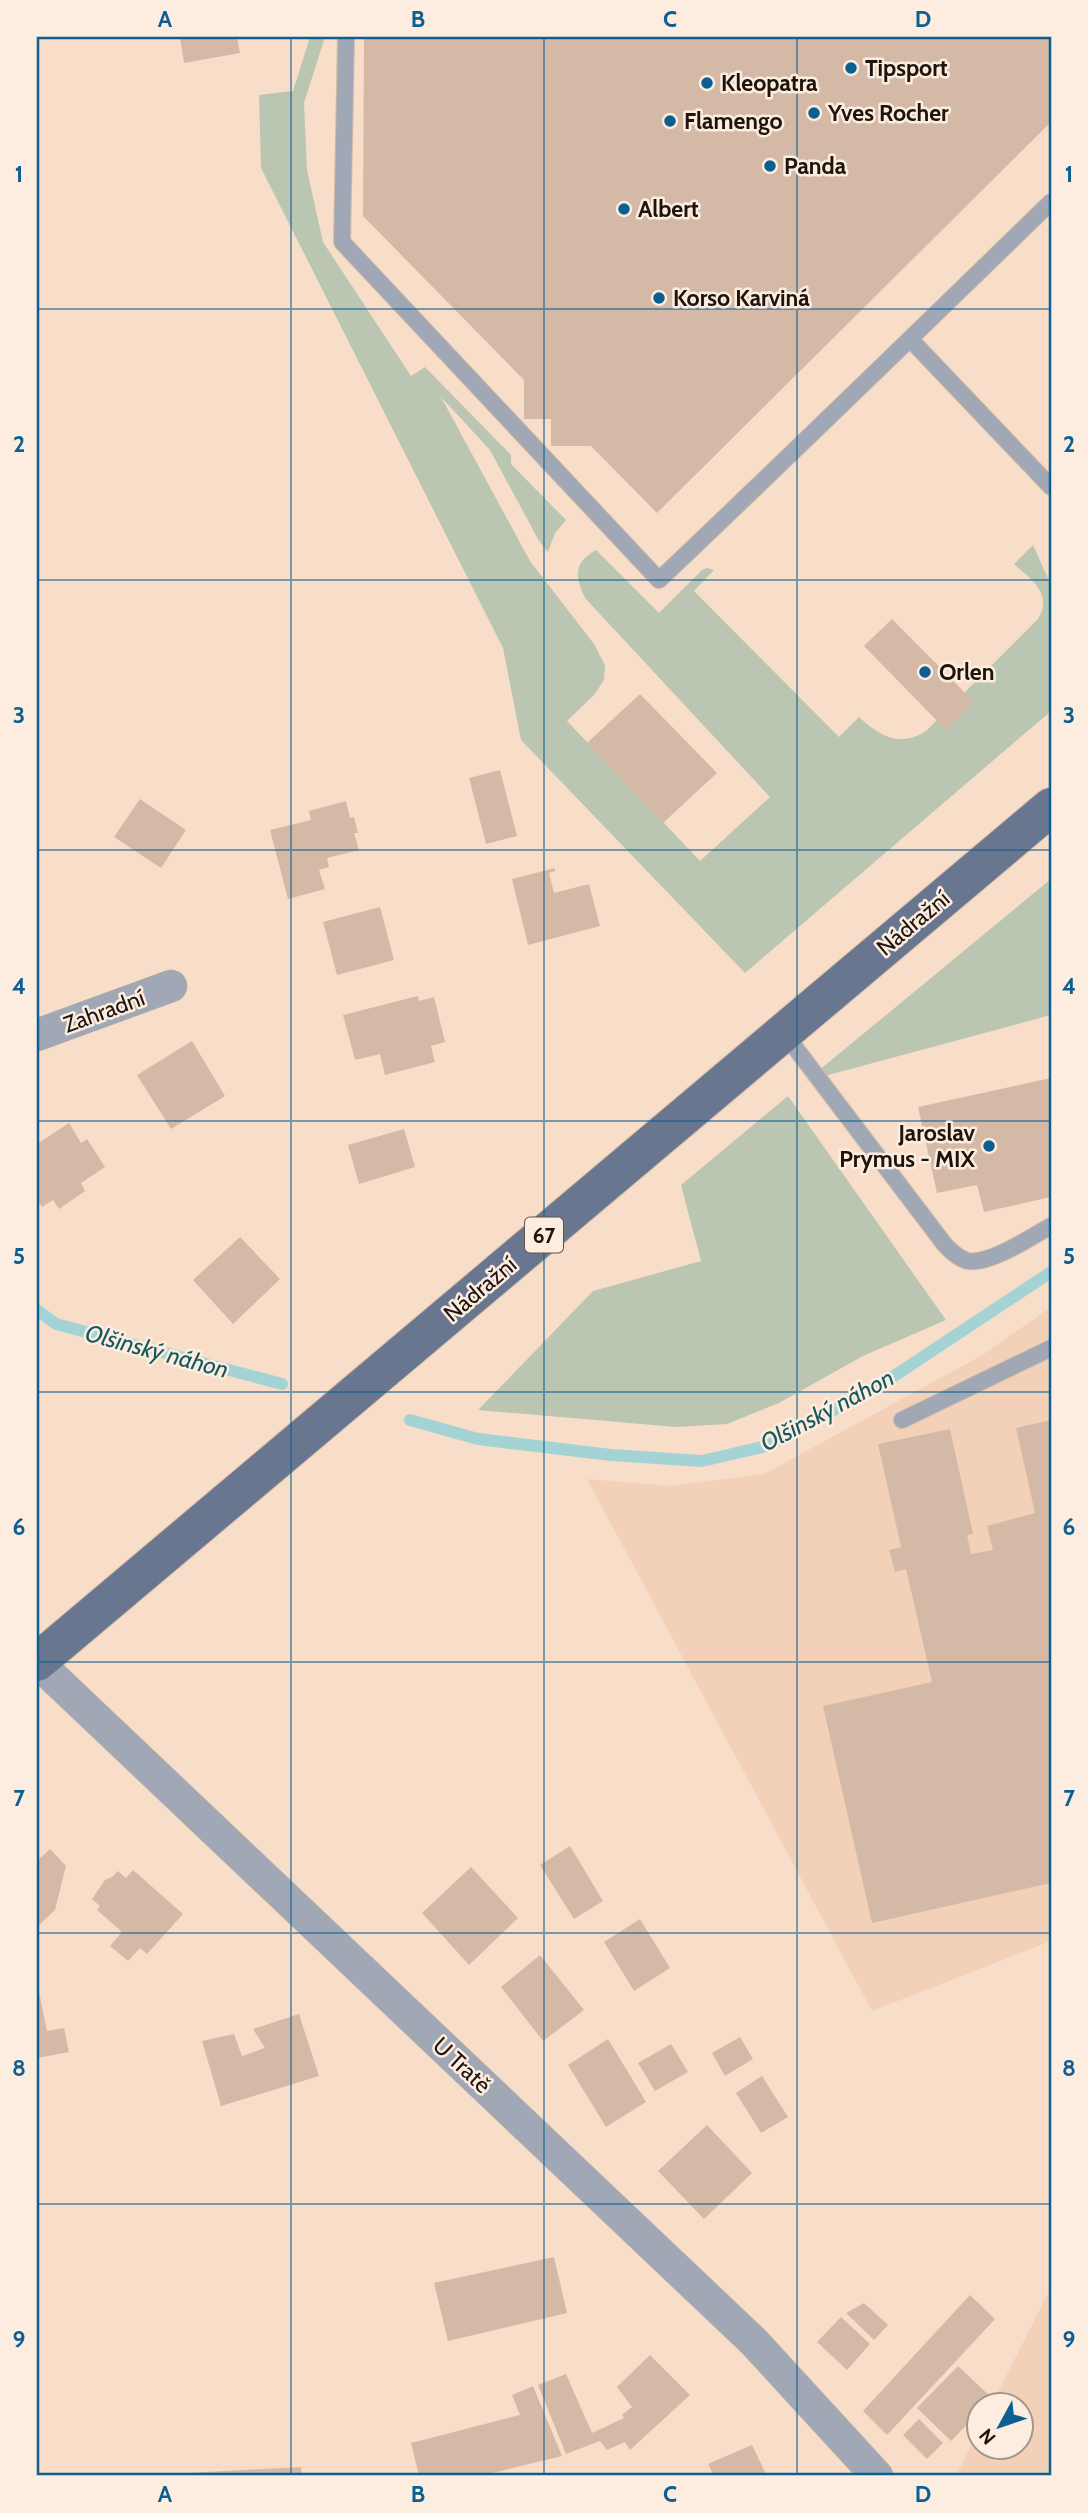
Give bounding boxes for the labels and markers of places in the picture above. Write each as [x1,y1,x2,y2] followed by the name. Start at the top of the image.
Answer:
[865,54,948,82] place label: Tipsport
[843,60,859,76] marker: Tipsport
[721,69,818,97] place label: Kleopatra
[699,75,715,91] marker: Kleopatra
[827,99,949,127] place label: Yves Rocher
[806,105,822,121] marker: Yves Rocher
[684,107,783,135] place label: Flamengo
[662,113,678,129] marker: Flamengo
[784,152,847,180] place label: Panda
[762,158,778,174] marker: Panda
[638,195,699,223] place label: Albert
[616,201,632,217] marker: Albert
[673,284,810,312] place label: Korso Karviná
[651,290,667,306] marker: Korso Karviná
[939,658,994,686] place label: Orlen
[917,664,933,680] marker: Orlen
[839,1119,976,1173] place label: Jaroslav Prymus - MIX
[981,1138,997,1154] marker: Jaroslav Prymus - MIX

